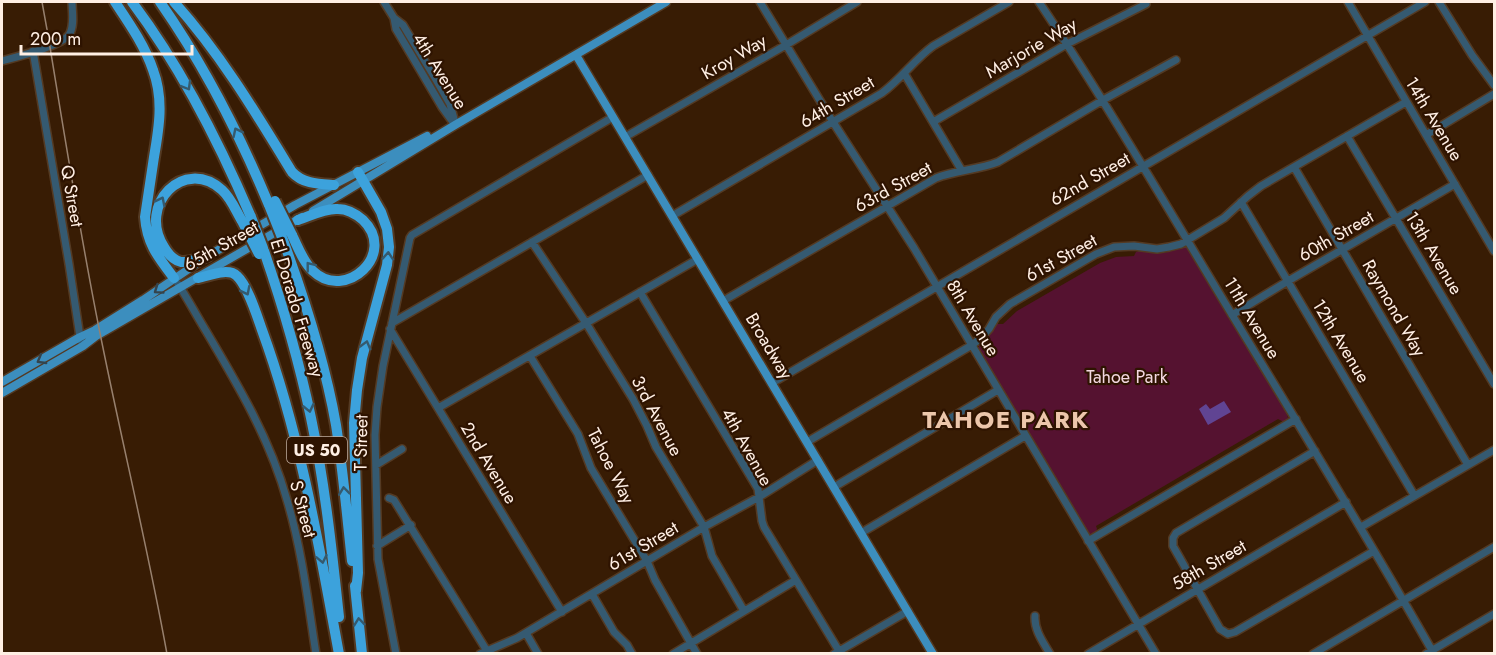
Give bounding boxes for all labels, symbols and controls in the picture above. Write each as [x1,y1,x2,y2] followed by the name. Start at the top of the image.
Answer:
[980,11,1082,85] street label: Marjorie Way
[21,18,192,56] scale bar
[30,26,81,52] text: 200 m
[406,28,474,114] street label: 4th Avenue
[697,28,772,86] street label: Kroy Way
[795,69,880,135] street label: 64th Street
[1399,72,1469,166] street label: 14th Avenue
[179,80,191,90] one-way arrow
[232,127,244,138] one-way arrow
[1045,145,1135,212] street label: 62nd Street
[850,155,937,219] street label: 63rd Street
[54,163,90,230] street label: Q Street
[154,197,166,208] one-way arrow
[1293,204,1379,268] street label: 60th Street
[1399,206,1469,300] street label: 13th Avenue
[179,214,264,278] street label: 65th Street
[1020,227,1102,288] street label: 61st Street
[264,236,330,380] street label: El Dorado Freeway
[381,251,394,260] one-way arrow
[1356,255,1432,361] street label: Raymond Way
[307,262,318,273] one-way arrow
[1217,272,1287,364] street label: 11th Avenue
[940,275,1006,361] street label: 8th Avenue
[154,283,165,294] one-way arrow
[239,285,250,295] one-way arrow
[1306,294,1376,388] street label: 12th Avenue
[739,308,799,384] street label: Broadway
[358,340,371,350] one-way arrow
[37,353,47,364] one-way arrow
[1086,364,1168,390] park label: Tahoe Park
[625,371,689,461] street label: 3rd Avenue
[922,402,1090,437] district label: TAHOE PARK
[302,403,315,413] one-way arrow
[715,403,779,491] street label: 4th Avenue
[348,414,375,472] street label: T Street
[454,417,524,509] street label: 2nd Avenue
[581,424,641,508] street label: Tahoe Way
[287,437,347,463] road number: US 50
[283,478,323,541] street label: S Street
[338,487,351,496] one-way arrow
[603,514,684,577] street label: 61st Street
[1167,533,1252,597] street label: 58th Street
[314,554,327,564] one-way arrow
[353,618,366,627] one-way arrow

